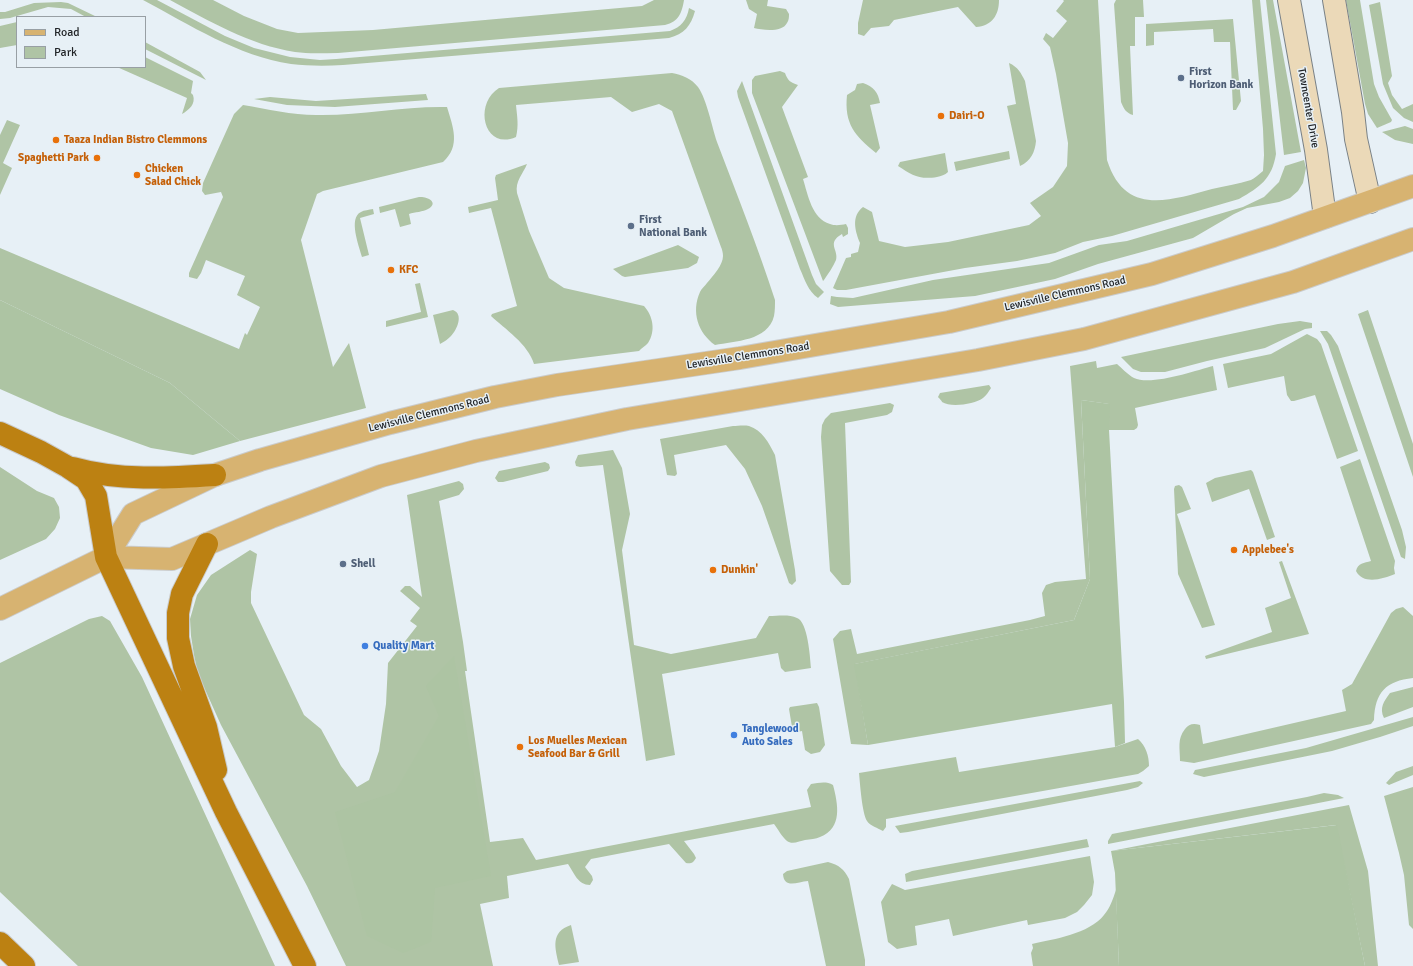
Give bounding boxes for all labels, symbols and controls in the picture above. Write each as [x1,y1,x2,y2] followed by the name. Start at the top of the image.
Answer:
[16,16,146,68] legend
[54,25,80,40] text: Road
[54,45,77,60] text: Park
[1189,65,1253,91] place label: First Horizon Bank
[1294,67,1322,149] street label: Towncenter Drive
[1176,73,1186,83] marker: First Horizon Bank
[949,109,985,123] place label: Dairi-O
[936,111,946,121] marker: Dairi-O
[64,133,207,147] place label: Taaza Indian Bistro Clemmons
[51,135,61,145] marker: Taaza Indian Bistro Clemmons
[18,151,89,165] place label: Spaghetti Park
[92,153,102,163] marker: Spaghetti Park
[145,162,201,188] place label: Chicken Salad Chick
[132,170,142,180] marker: Chicken Salad Chick
[639,213,707,239] place label: First National Bank
[626,221,636,231] marker: First National Bank
[399,263,418,277] place label: KFC
[386,265,396,275] marker: KFC
[1003,274,1127,314] street label: Lewisville Clemmons Road
[686,340,810,372] street label: Lewisville Clemmons Road
[367,393,491,435] street label: Lewisville Clemmons Road
[1242,543,1294,557] place label: Applebee's
[1229,545,1239,555] marker: Applebee's
[351,557,375,571] place label: Shell
[338,559,348,569] marker: Shell
[721,563,758,577] place label: Dunkin'
[708,565,718,575] marker: Dunkin'
[373,639,434,653] place label: Quality Mart
[360,641,370,651] marker: Quality Mart
[742,722,799,748] place label: Tanglewood Auto Sales
[729,730,739,740] marker: Tanglewood Auto Sales
[528,734,627,760] place label: Los Muelles Mexican Seafood Bar & Grill
[515,742,525,752] marker: Los Muelles Mexican Seafood Bar & Grill

